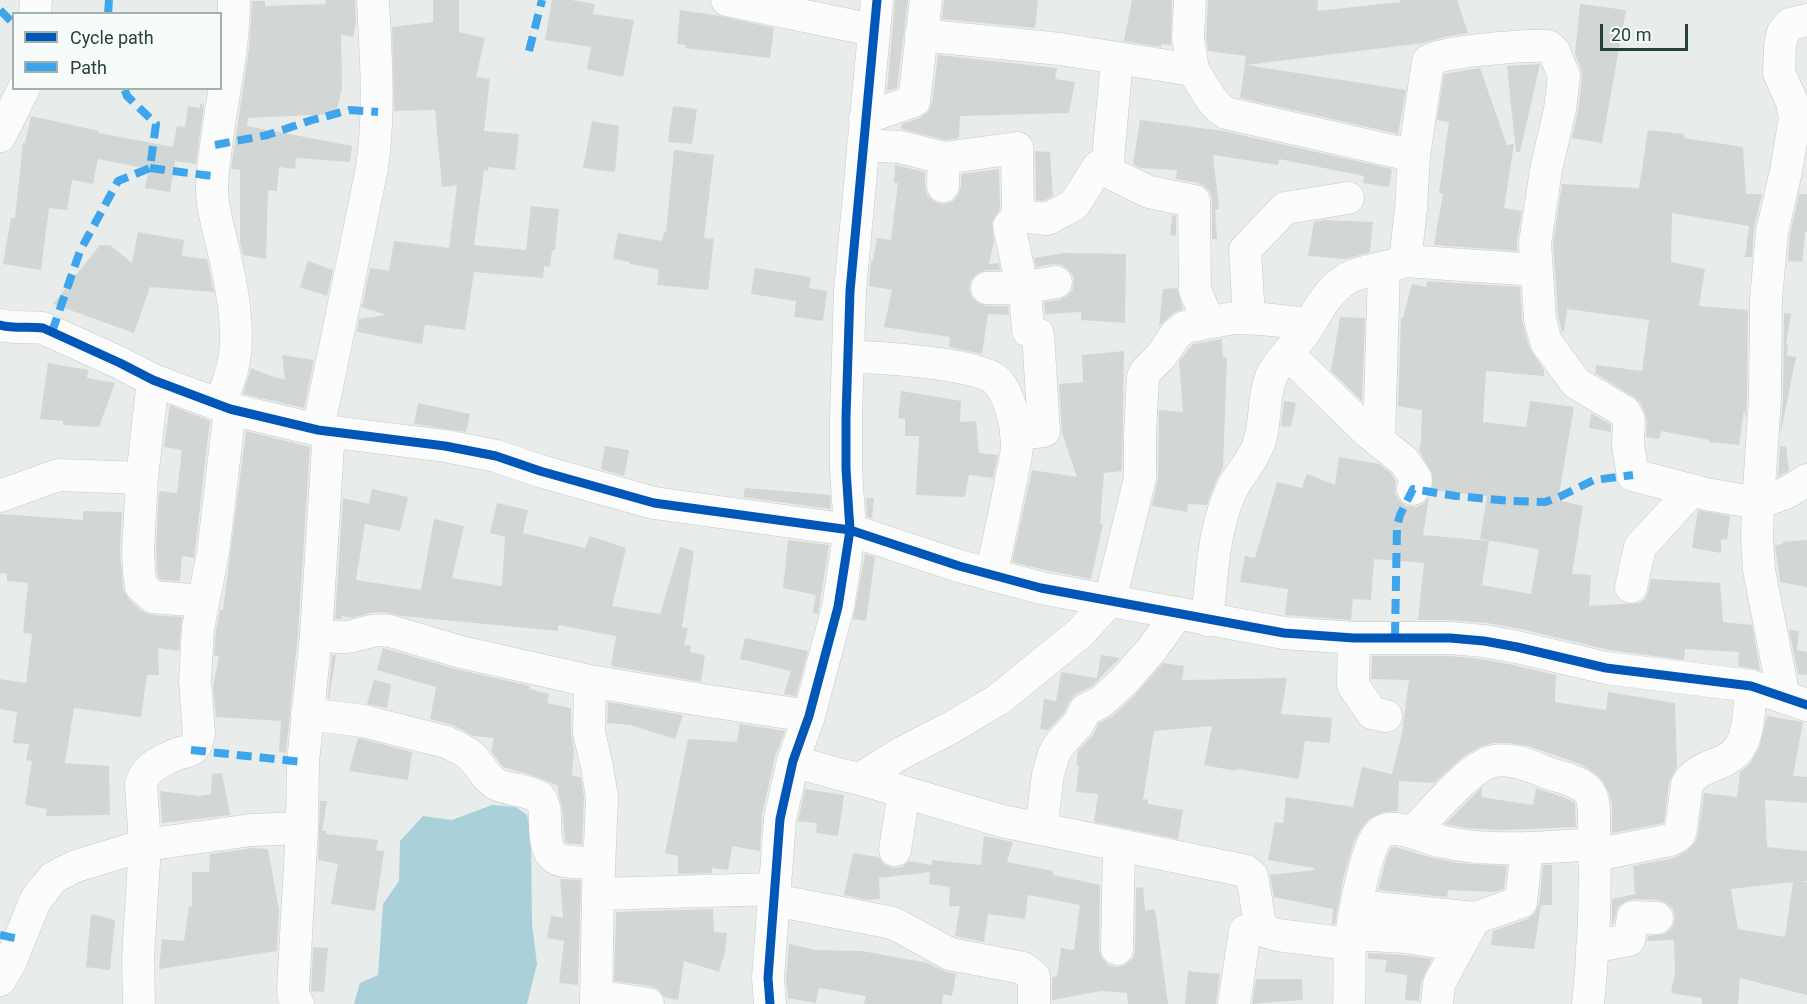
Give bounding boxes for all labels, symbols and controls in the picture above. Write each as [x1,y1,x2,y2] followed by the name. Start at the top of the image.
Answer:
[12,12,222,90] legend
[1603,12,1692,50] scale bar
[1611,24,1651,45] text: 20 m
[70,27,154,48] text: Cycle path
[70,57,107,78] text: Path

